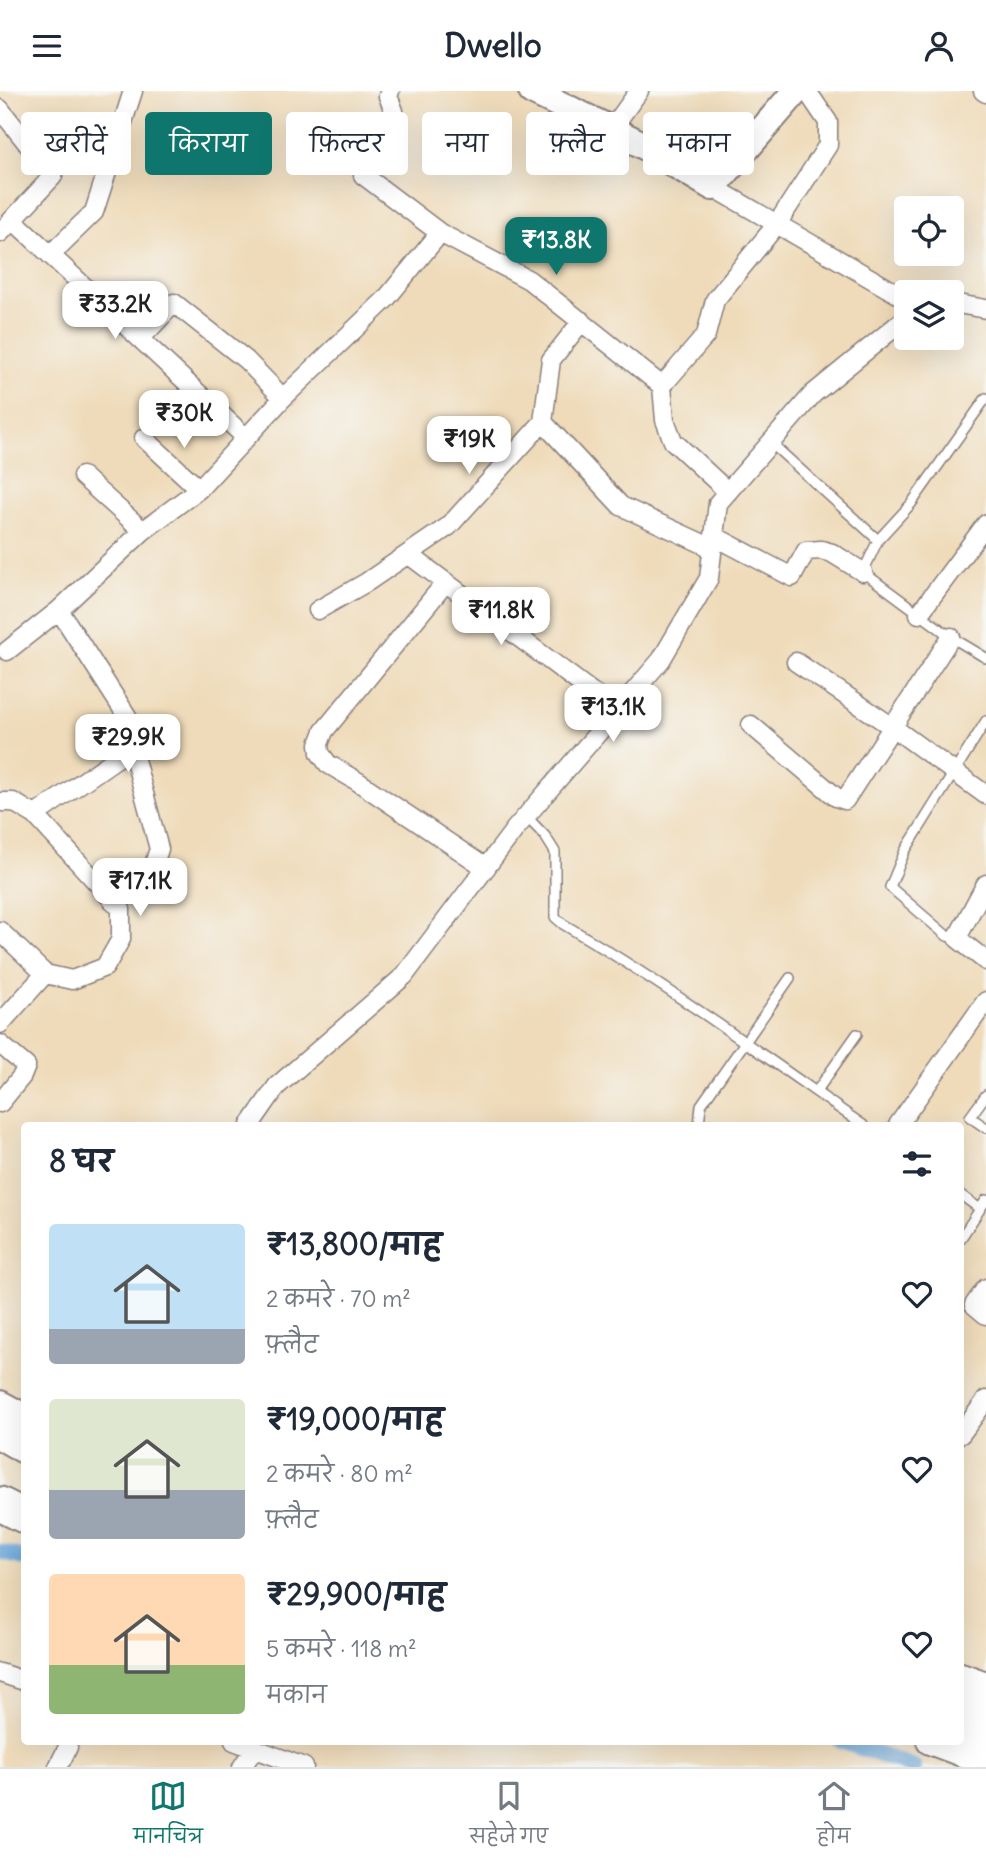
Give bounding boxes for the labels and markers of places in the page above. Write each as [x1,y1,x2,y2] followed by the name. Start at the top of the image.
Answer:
[499,218,613,277] pin: ₹13.8K
[58,281,172,341] pin: ₹33.2K
[143,391,225,450] pin: ₹30K
[428,417,510,476] pin: ₹19K
[444,587,558,647] pin: ₹11.8K
[556,685,670,744] pin: ₹13.1K
[71,715,185,774] pin: ₹29.9K
[83,859,197,918] pin: ₹17.1K

